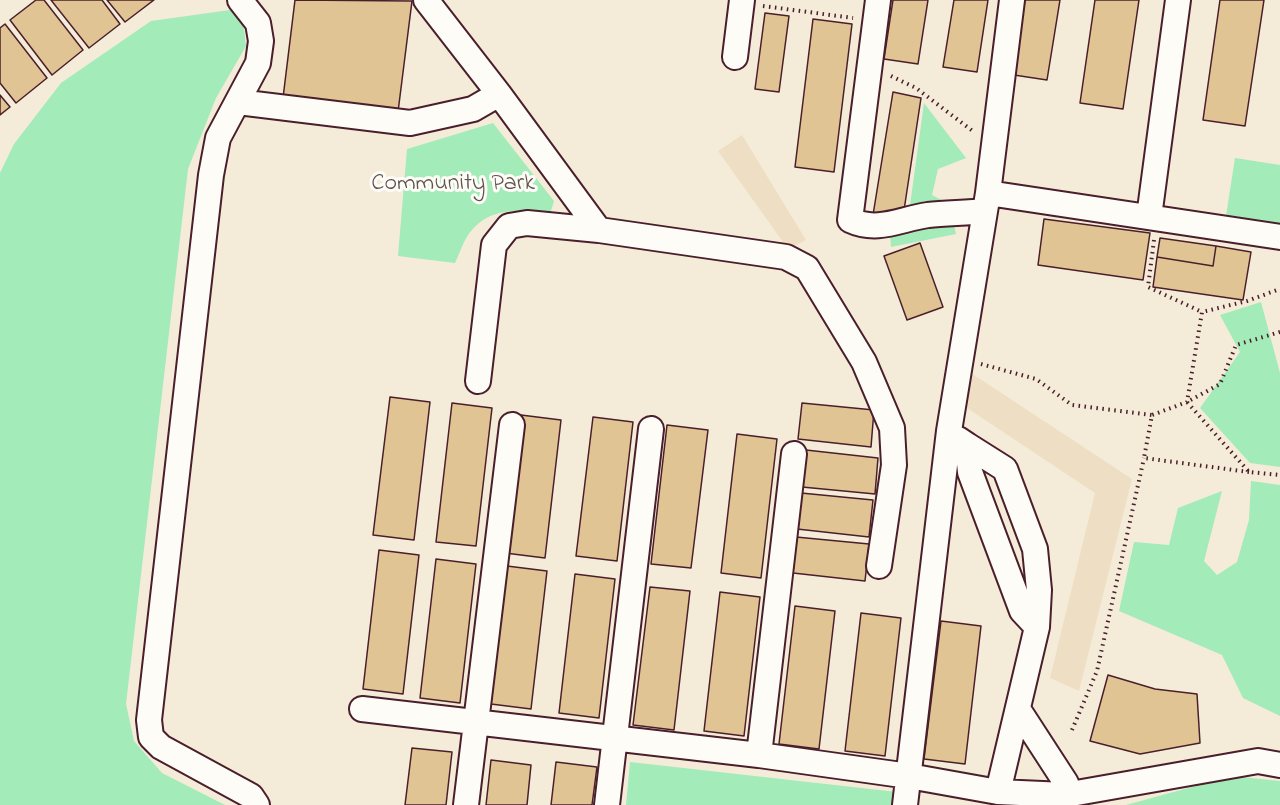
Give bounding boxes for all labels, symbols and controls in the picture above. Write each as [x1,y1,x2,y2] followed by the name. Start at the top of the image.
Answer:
[371,171,535,199] park label: Community Park

